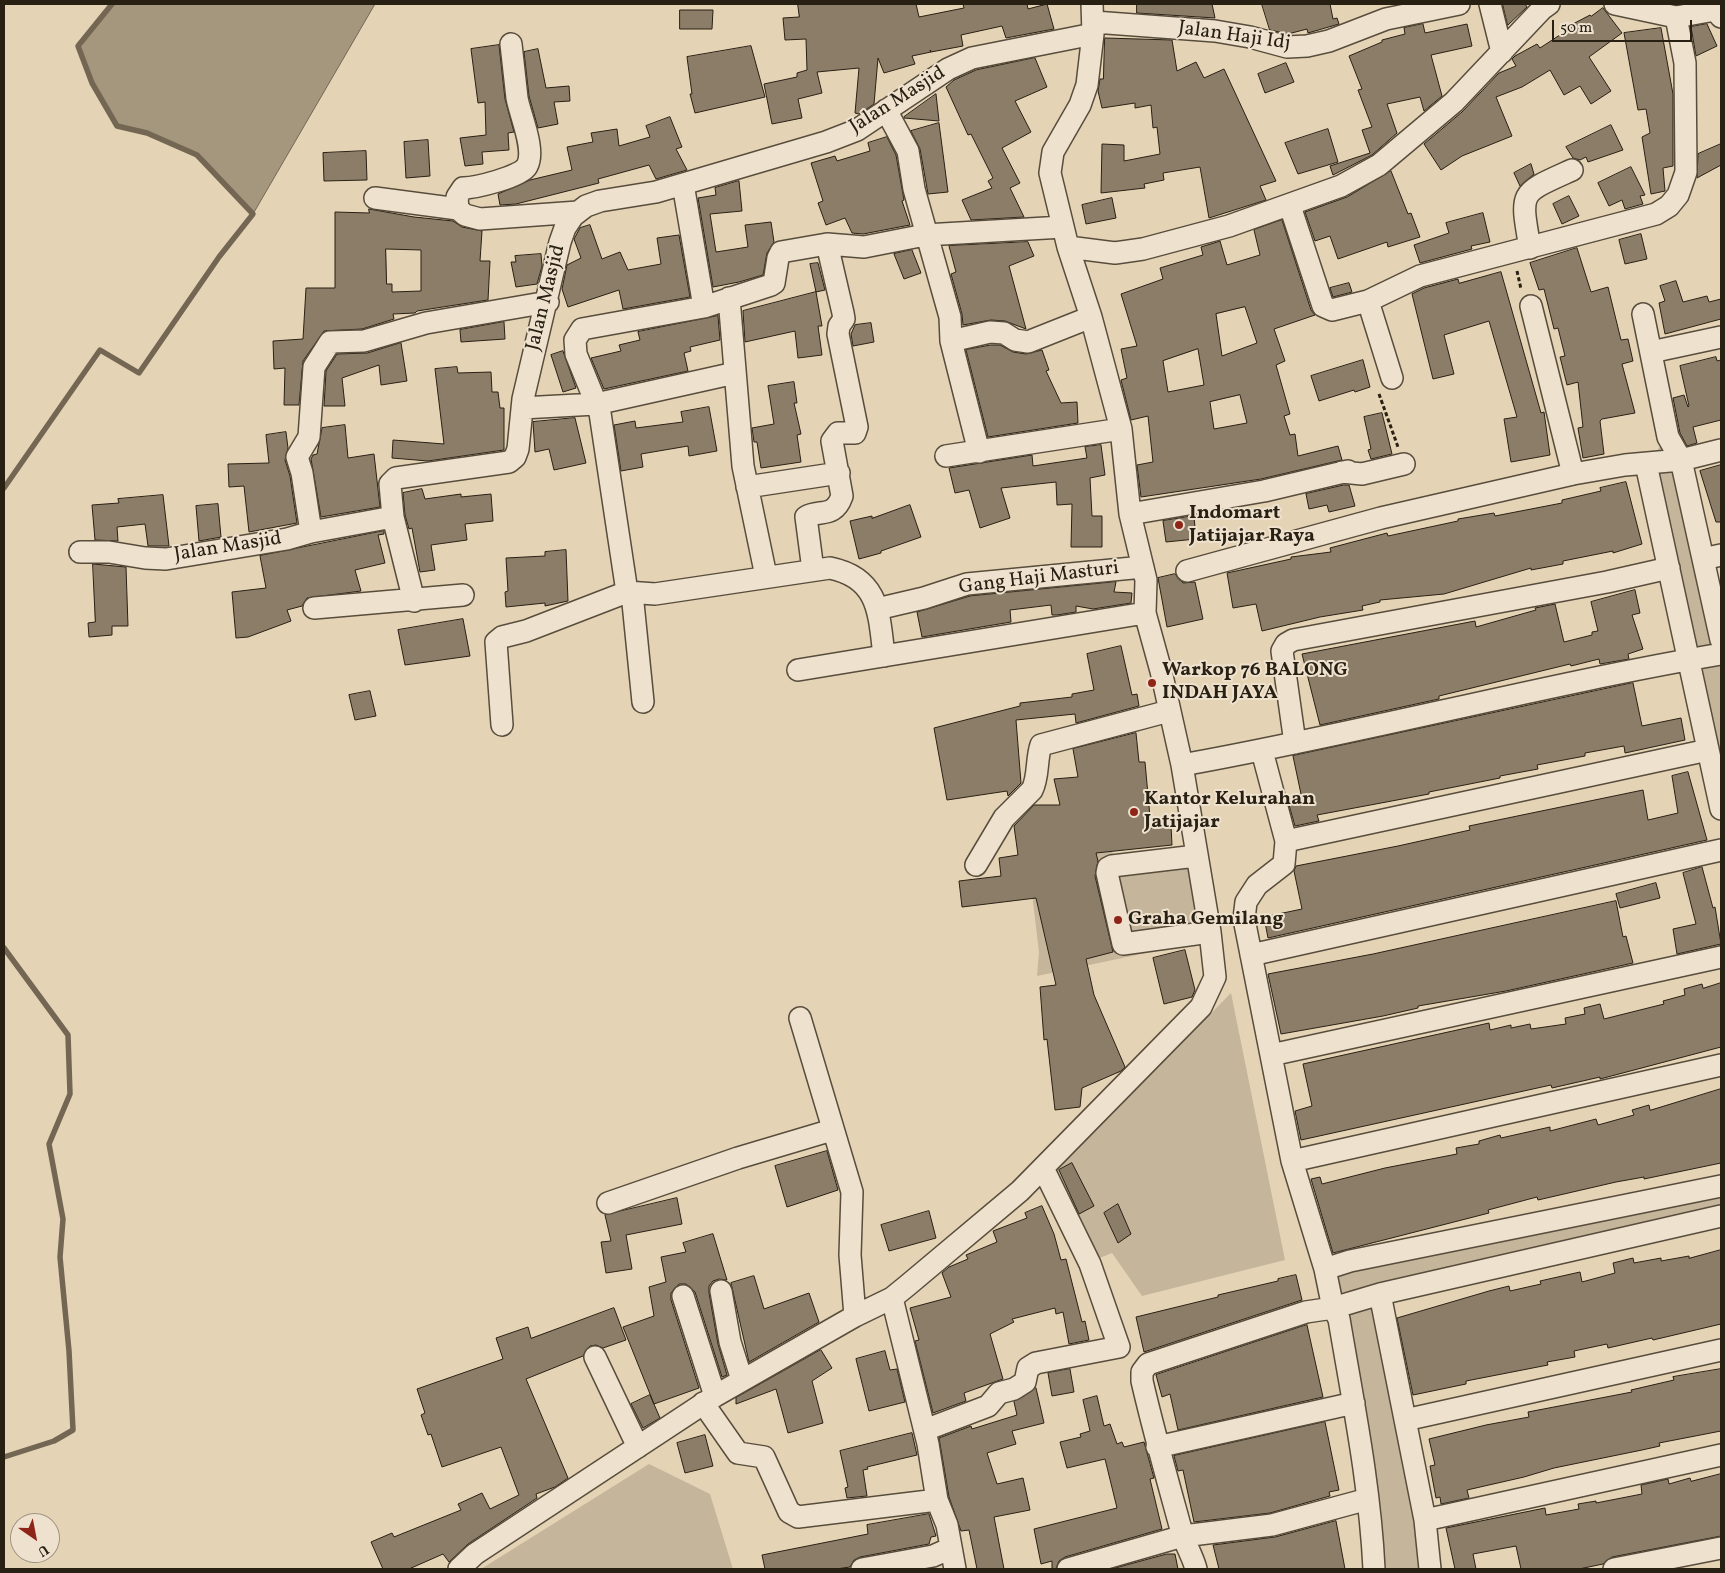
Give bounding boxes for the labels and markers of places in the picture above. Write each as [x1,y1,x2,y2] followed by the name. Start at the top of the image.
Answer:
[1189,502,1315,549] place label: Indomart Jatijajar Raya
[1173,519,1185,531] marker: Indomart Jatijajar Raya
[1162,659,1348,706] place label: Warkop 76 BALONG INDAH JAYA
[1146,677,1158,689] marker: Warkop 76 BALONG INDAH JAYA
[1144,788,1315,835] place label: Kantor Kelurahan Jatijajar
[1128,806,1140,818] marker: Kantor Kelurahan Jatijajar
[1128,908,1283,932] place label: Graha Gemilang
[1112,914,1124,926] marker: Graha Gemilang

